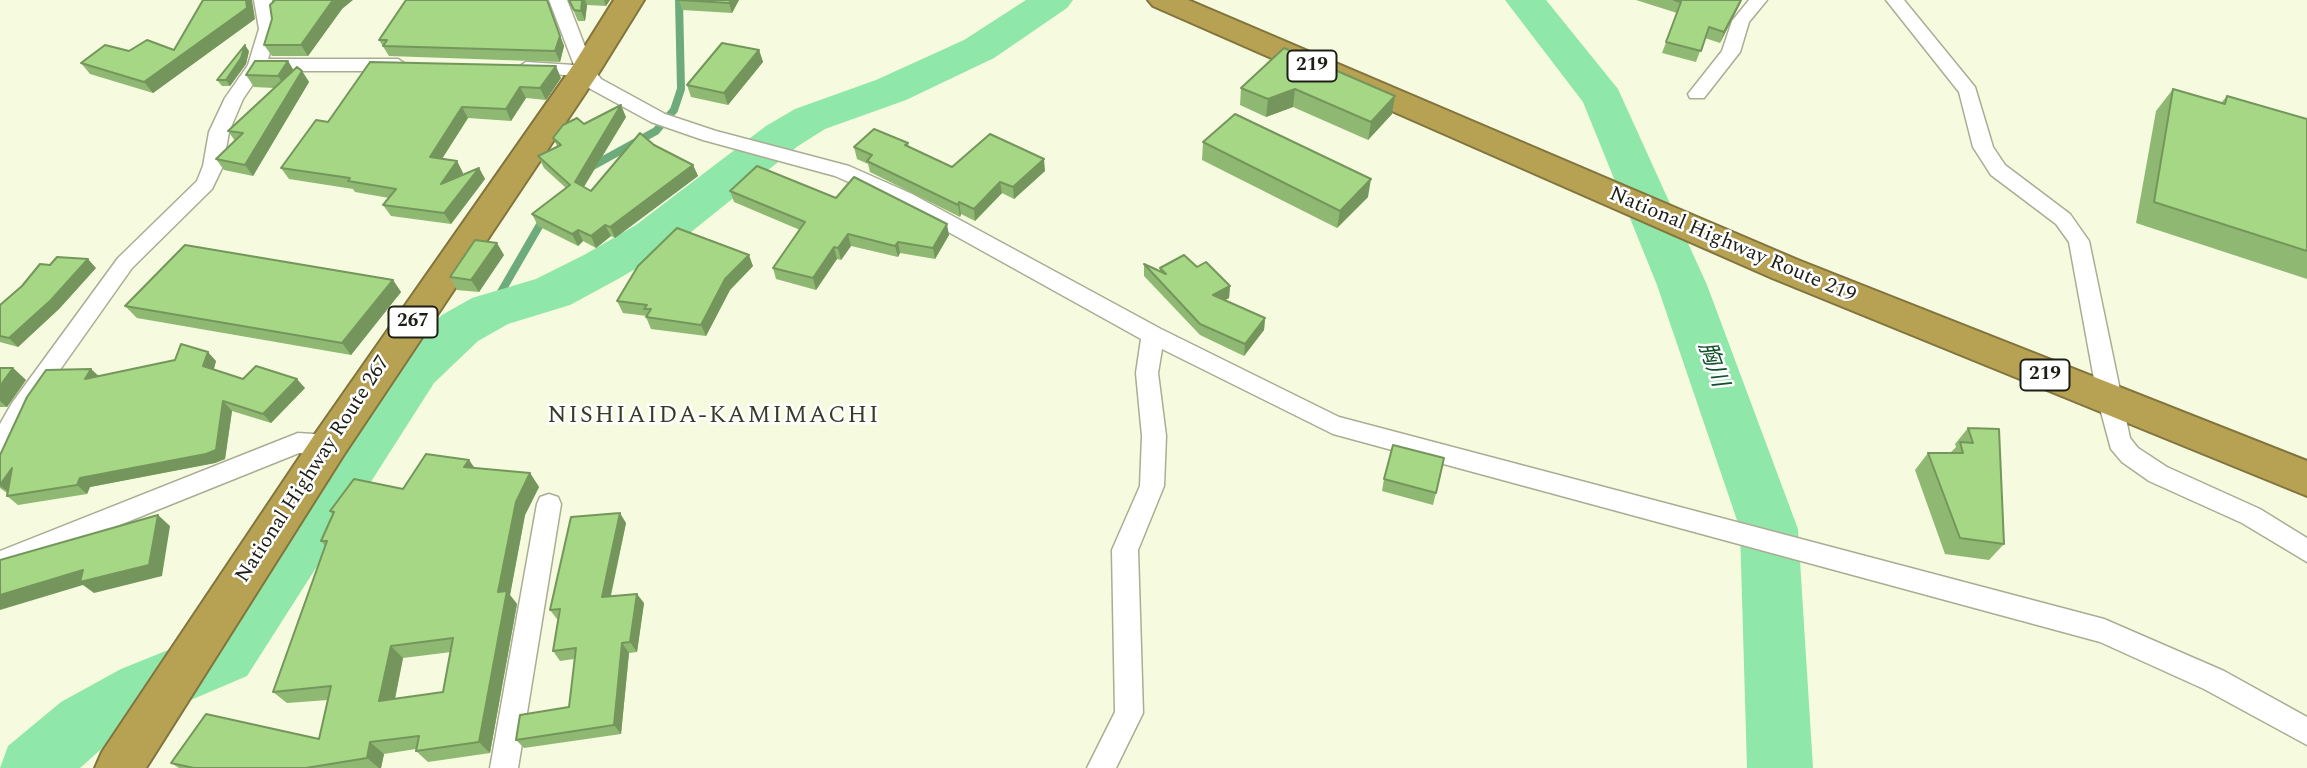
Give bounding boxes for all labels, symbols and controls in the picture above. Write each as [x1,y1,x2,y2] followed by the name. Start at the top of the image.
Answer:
[1288,50,1336,82] road number: 219
[1605,183,1859,309] street label: National Highway Route 219
[388,306,438,338] road number: 267
[1690,339,1732,391] water label: 胸川
[231,352,397,588] street label: National Highway Route 267
[2021,360,2070,390] road number: 219
[550,403,878,431] district label: NISHIAIDA-KAMIMACHI

